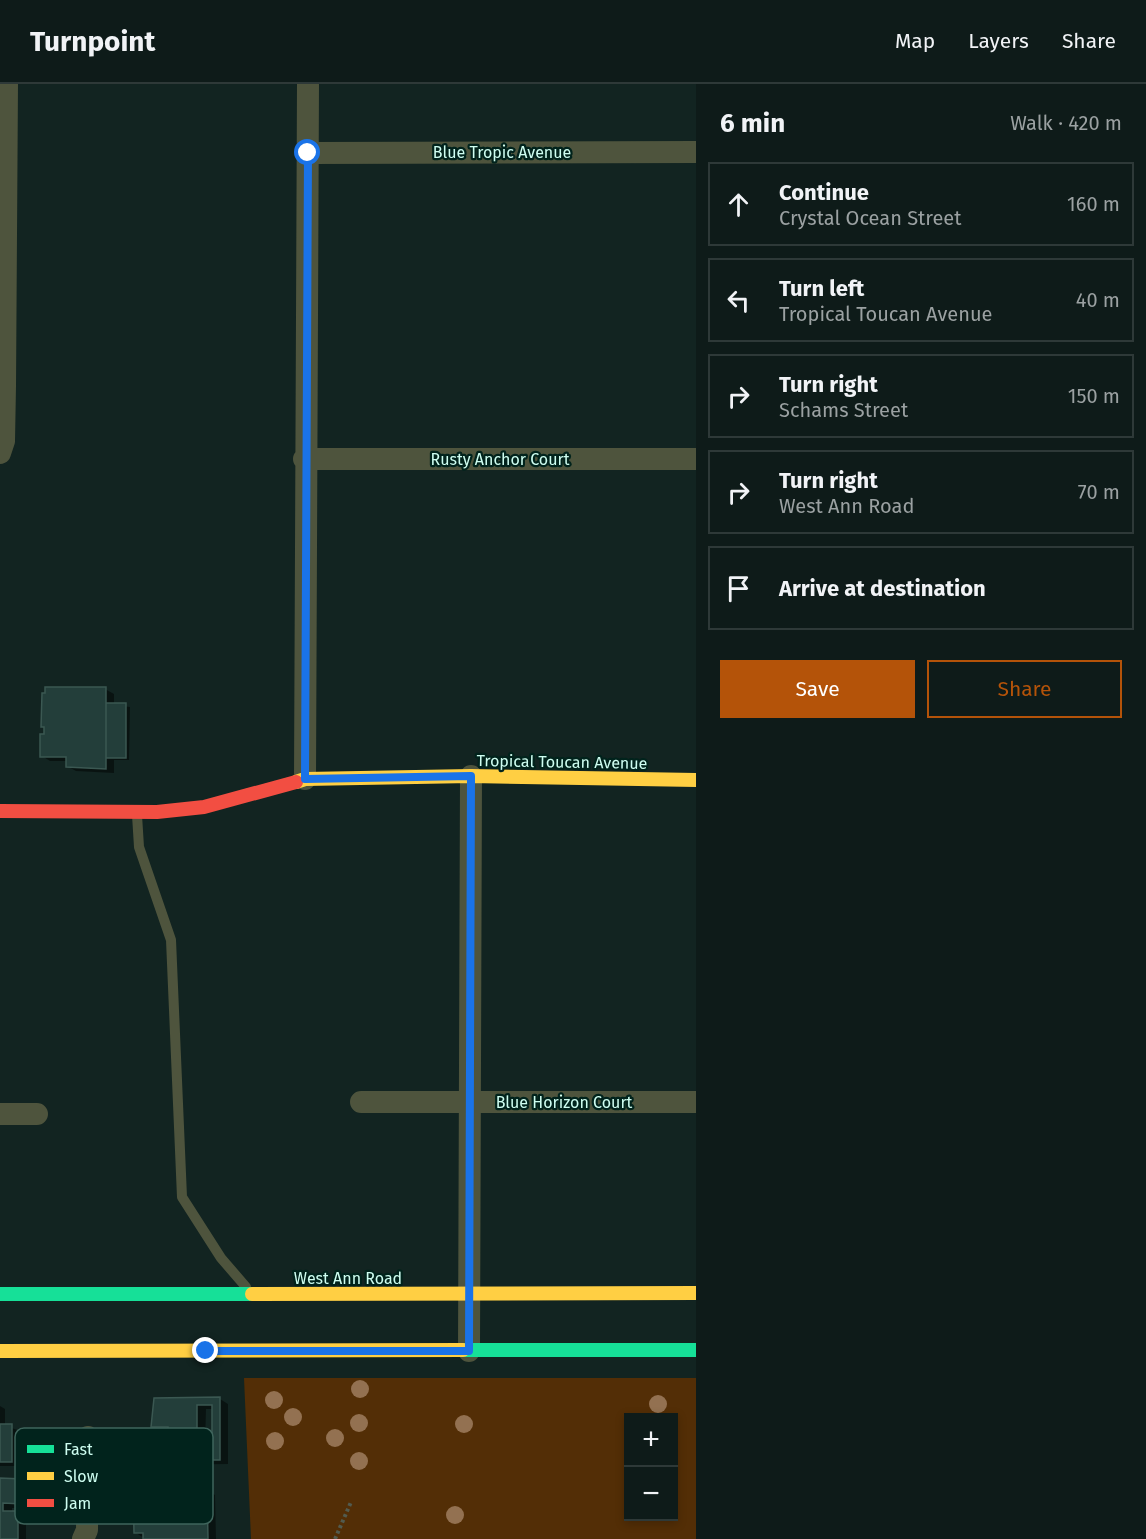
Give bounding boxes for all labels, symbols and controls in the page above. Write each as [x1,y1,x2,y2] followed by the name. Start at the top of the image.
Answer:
[30,25,155,58] text: Turnpoint
[895,28,935,54] text: Map
[968,28,1029,54] text: Layers
[1062,28,1116,54] text: Share
[720,108,785,139] text: 6 min
[1010,111,1122,135] text: Walk · 420 m
[294,139,320,165] route start
[433,143,571,162] street label: Blue Tropic Avenue
[779,179,869,206] text: Continue
[722,188,755,221] icon: ahead
[1067,192,1120,216] text: 160 m
[779,206,961,230] text: Crystal Ocean Street
[779,275,864,302] text: Turn left
[722,284,755,317] icon: left
[1076,288,1120,312] text: 40 m
[779,302,992,326] text: Tropical Toucan Avenue
[779,371,878,398] text: Turn right
[722,380,755,413] icon: right
[1068,384,1120,408] text: 150 m
[779,398,908,422] text: Schams Street
[431,450,570,469] street label: Rusty Anchor Court
[779,467,878,494] text: Turn right
[722,476,755,509] icon: right
[1078,480,1120,504] text: 70 m
[779,494,914,518] text: West Ann Road
[722,572,755,605] icon: arrive
[779,575,986,602] text: Arrive at destination
[720,660,915,718] button: Save
[927,660,1122,718] button: Share
[476,751,648,773] street label: Tropical Toucan Avenue
[496,1093,633,1112] street label: Blue Horizon Court
[294,1269,402,1288] street label: West Ann Road
[192,1337,218,1363] route end
[624,1413,678,1521] map controls
[624,1413,678,1467] button: +
[15,1428,213,1524] legend
[64,1440,93,1459] text: Fast
[64,1467,99,1486] text: Slow
[624,1467,678,1521] button: −
[64,1494,91,1513] text: Jam

